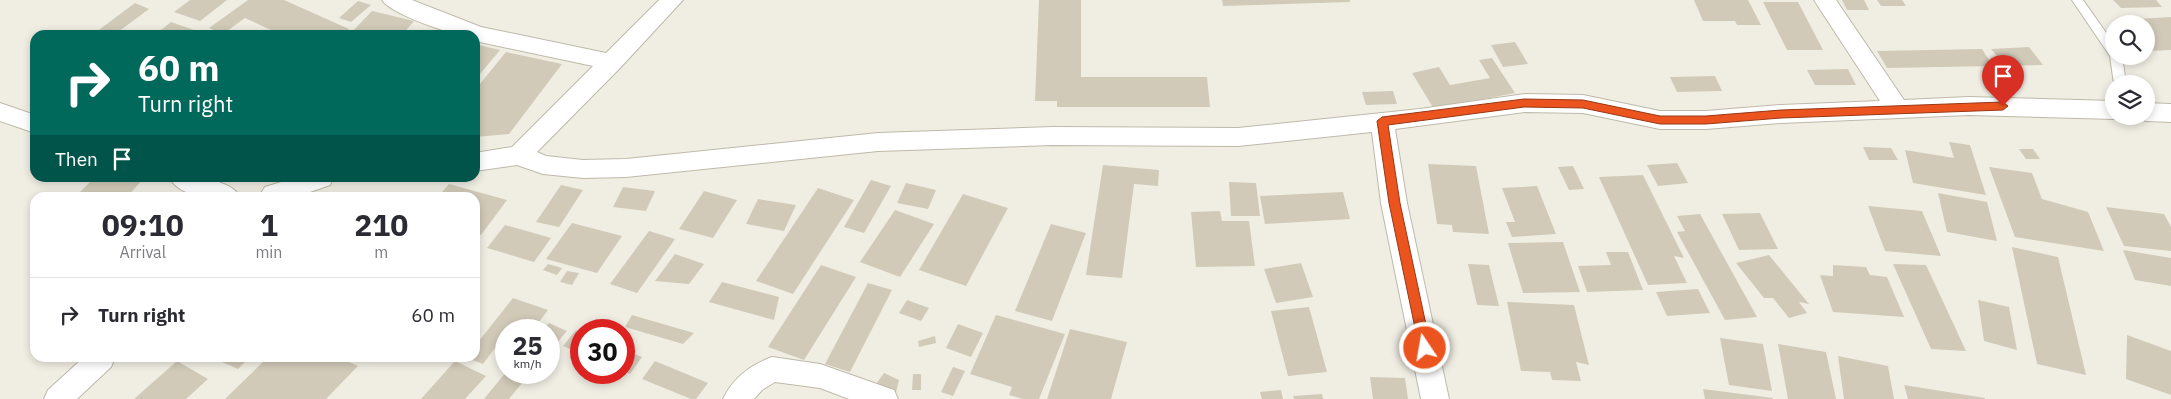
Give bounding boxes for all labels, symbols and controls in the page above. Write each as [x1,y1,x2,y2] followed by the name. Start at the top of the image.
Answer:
[2105,15,2155,125] map controls
[2105,15,2155,65] button: search
[138,45,220,91] text: 60 m
[55,50,120,115] icon: right
[1982,55,2024,106] pin
[1989,62,2017,90] icon: arrive
[2105,75,2155,125] button: layers
[138,89,233,118] text: Turn right
[108,145,136,173] icon: arrive
[55,147,98,171] text: Then
[102,205,184,244] text: 09:10
[260,205,278,244] text: 1
[354,205,408,244] text: 210
[119,242,166,262] text: Arrival
[255,242,282,262] text: min
[374,242,388,262] text: m
[55,301,83,329] icon: right
[98,303,185,327] text: Turn right
[411,303,455,327] text: 60 m
[570,319,635,384] speed limit sign: 30
[1398,321,1450,373] position arrow
[512,329,543,362] text: 25
[513,356,542,371] text: km/h

